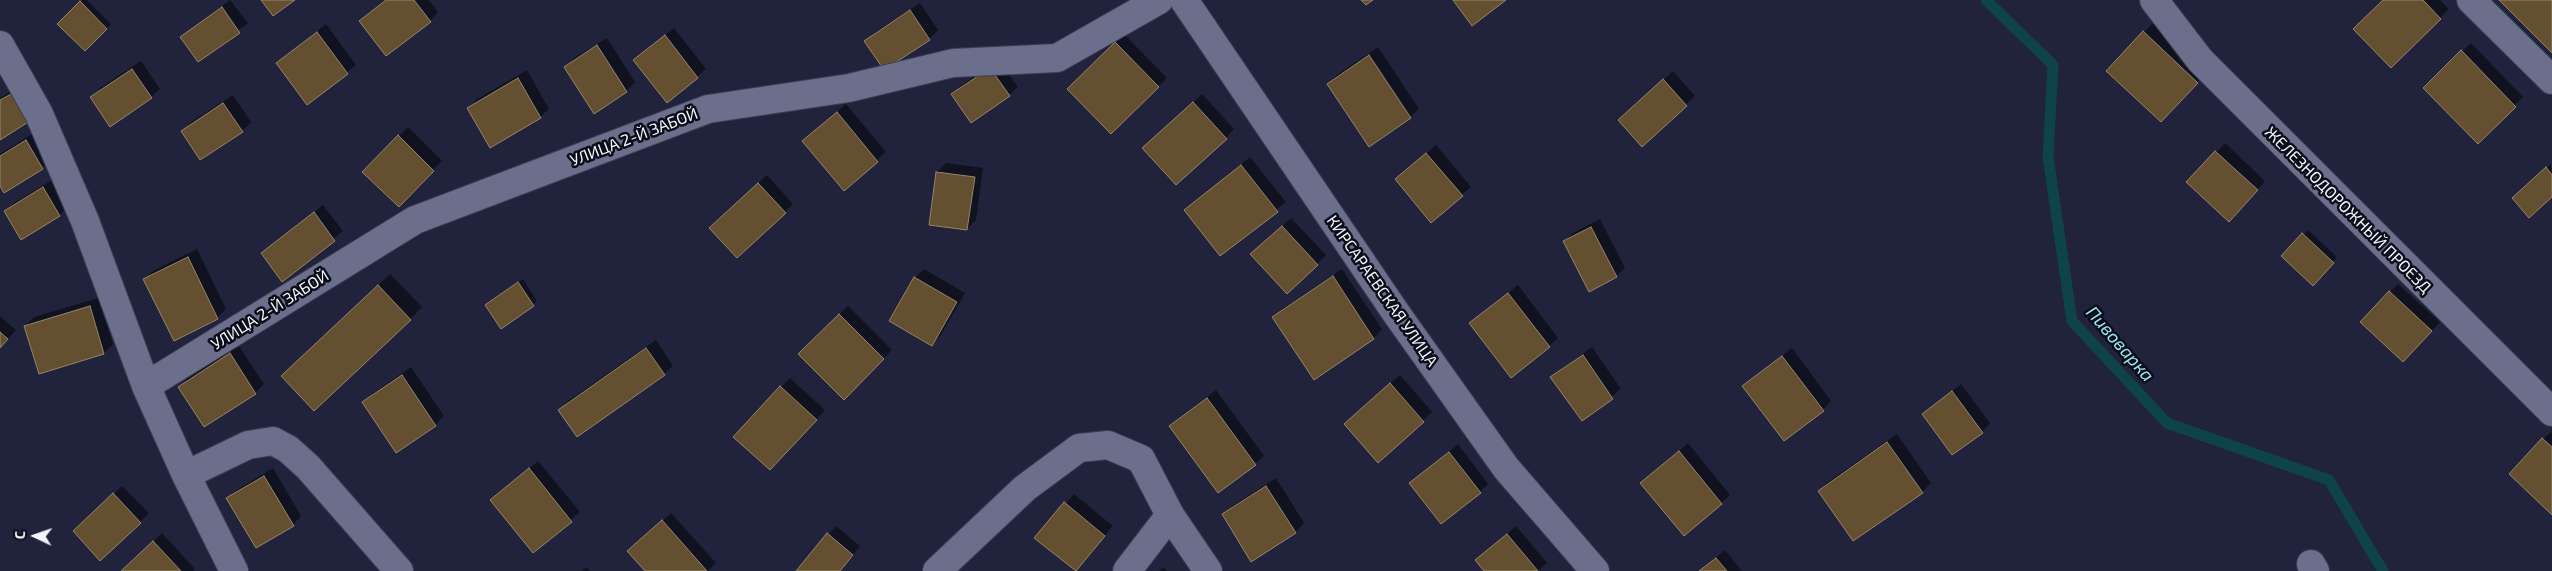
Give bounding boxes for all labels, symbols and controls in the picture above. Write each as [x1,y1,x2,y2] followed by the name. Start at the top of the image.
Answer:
[567,104,701,170] street label: УЛИЦА 2-Й ЗАБОЙ
[2261,123,2435,297] street label: ЖЕЛЕЗНОДОРОЖНЫЙ ПРОЕЗД
[1322,212,1442,370] street label: КИРСАРАЕВСКАЯ УЛИЦА
[208,266,332,354] street label: УЛИЦА 2-Й ЗАБОЙ
[2081,302,2159,386] water label: Пивоварка
[10,511,60,561] north arrow
[11,531,28,540] text: С

